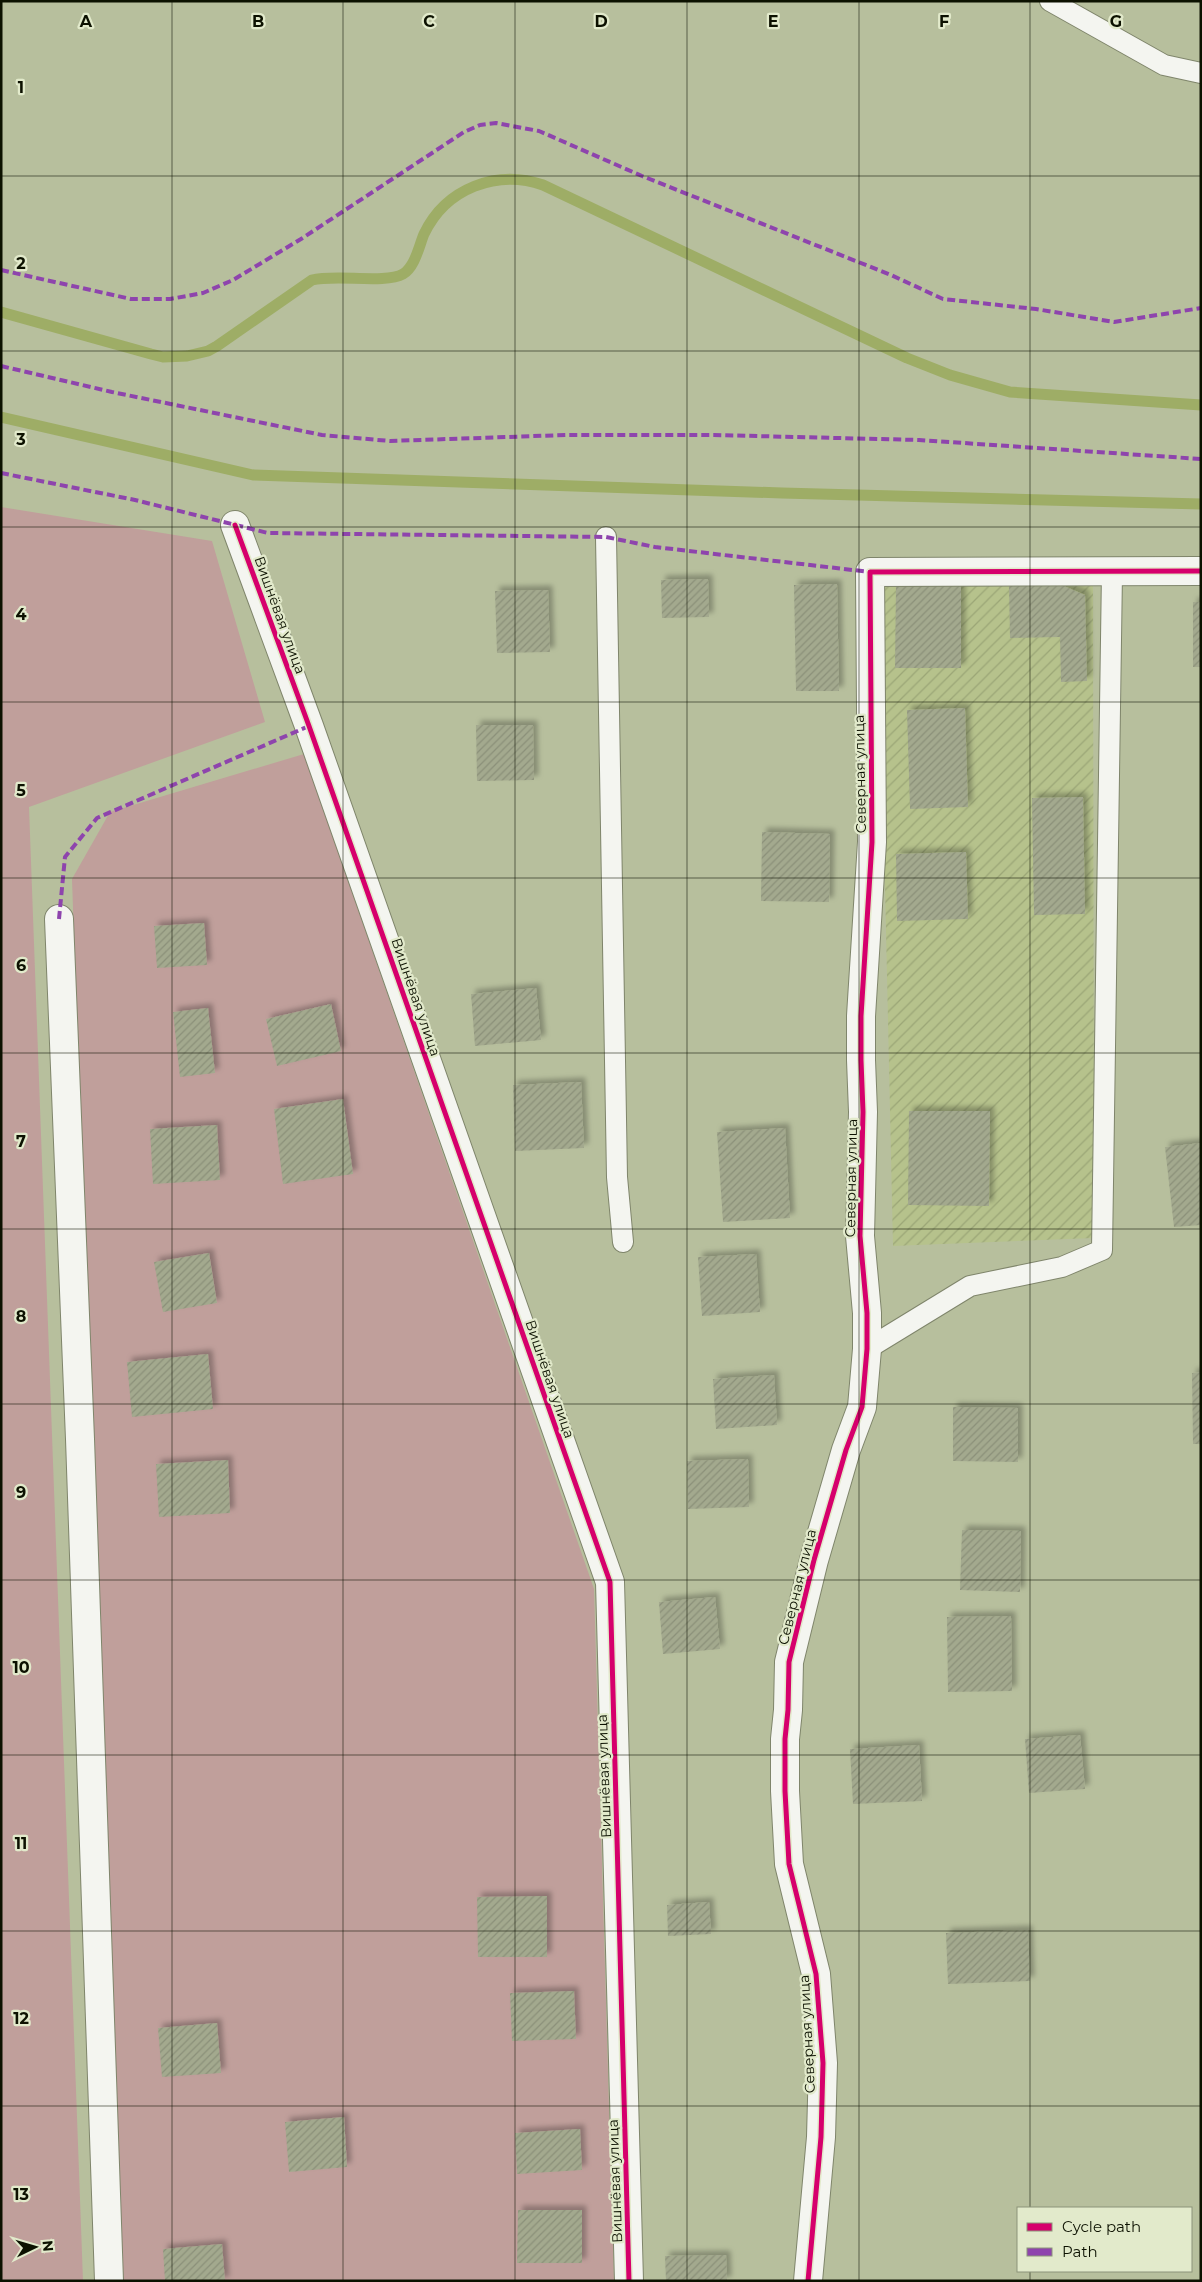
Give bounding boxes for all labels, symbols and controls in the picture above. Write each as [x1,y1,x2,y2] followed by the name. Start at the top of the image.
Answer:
[79,12,93,31] text: A
[252,12,264,31] text: B
[423,12,435,31] text: C
[594,12,608,31] text: D
[768,12,778,31] text: E
[939,12,949,31] text: F
[1110,12,1122,31] text: G
[18,78,24,97] text: 1
[16,254,26,273] text: 2
[15,430,26,449] text: 3
[250,554,310,676] street label: Вишнёвая улица
[15,605,27,624] text: 4
[850,715,870,833] street label: Северная улица
[16,781,26,800] text: 5
[387,936,445,1058] street label: Вишнёвая улица
[16,956,26,975] text: 6
[841,1119,861,1237] street label: Северная улица
[16,1132,26,1151] text: 7
[16,1307,26,1326] text: 8
[521,1318,579,1440] street label: Вишнёвая улица
[16,1483,26,1502] text: 9
[774,1527,820,1647] street label: Северная улица
[12,1658,30,1677] text: 10
[593,1714,615,1838] street label: Вишнёвая улица
[15,1834,27,1853] text: 11
[795,1974,819,2094] street label: Северная улица
[13,2009,29,2028] text: 12
[604,2119,626,2243] street label: Вишнёвая улица
[13,2185,29,2204] text: 13
[1017,2207,1192,2272] legend
[1062,2217,1141,2236] text: Cycle path
[10,2222,60,2272] north arrow
[38,2239,57,2252] text: N
[1062,2242,1098,2261] text: Path

